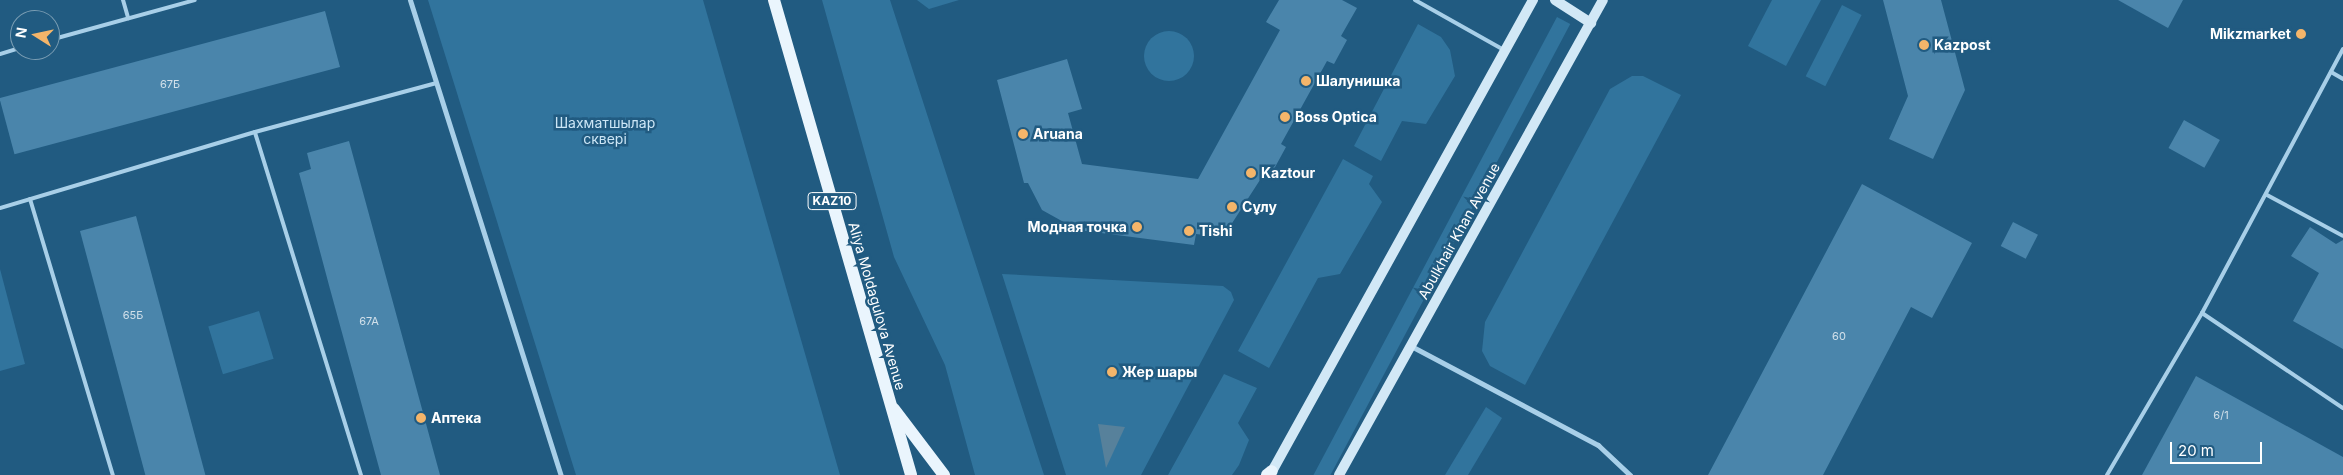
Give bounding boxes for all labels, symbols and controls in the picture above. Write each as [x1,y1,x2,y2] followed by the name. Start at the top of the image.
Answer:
[10,10,60,60] north arrow
[11,26,30,39] text: N
[2210,26,2291,42] place label: Mikzmarket
[2295,28,2307,40] marker: Mikzmarket
[1934,37,1991,53] place label: Kazpost
[1918,39,1930,51] marker: Kazpost
[1316,73,1400,89] place label: Шалунишка
[1300,75,1312,87] marker: Шалунишка
[160,77,180,91] house number: 67Б
[1295,109,1377,125] place label: Boss Optica
[1279,111,1291,123] marker: Boss Optica
[555,115,655,148] park label: Шахматшылар сквері
[1033,126,1083,142] place label: Aruana
[1017,128,1029,140] marker: Aruana
[1415,160,1503,302] street label: Abulkhair Khan Avenue
[1261,165,1315,181] place label: Kaztour
[1245,167,1257,179] marker: Kaztour
[807,192,857,210] road number: KAZ10
[1242,199,1277,215] place label: Сұлу
[1226,201,1238,213] marker: Сұлу
[1028,219,1127,235] place label: Модная точка
[845,220,909,392] street label: Aliya Moldagulova Avenue
[1131,221,1143,233] marker: Модная точка
[1199,223,1232,239] place label: Tishi
[1183,225,1195,237] marker: Tishi
[123,308,143,322] house number: 65Б
[359,314,379,328] house number: 67А
[1832,329,1846,343] house number: 60
[1122,364,1197,380] place label: Жер шары
[1106,366,1118,378] marker: Жер шары
[2213,408,2229,422] house number: 6/1
[431,410,481,426] place label: Аптека
[415,412,427,424] marker: Аптека
[2173,432,2266,464] scale bar
[2178,441,2214,460] text: 20 m

